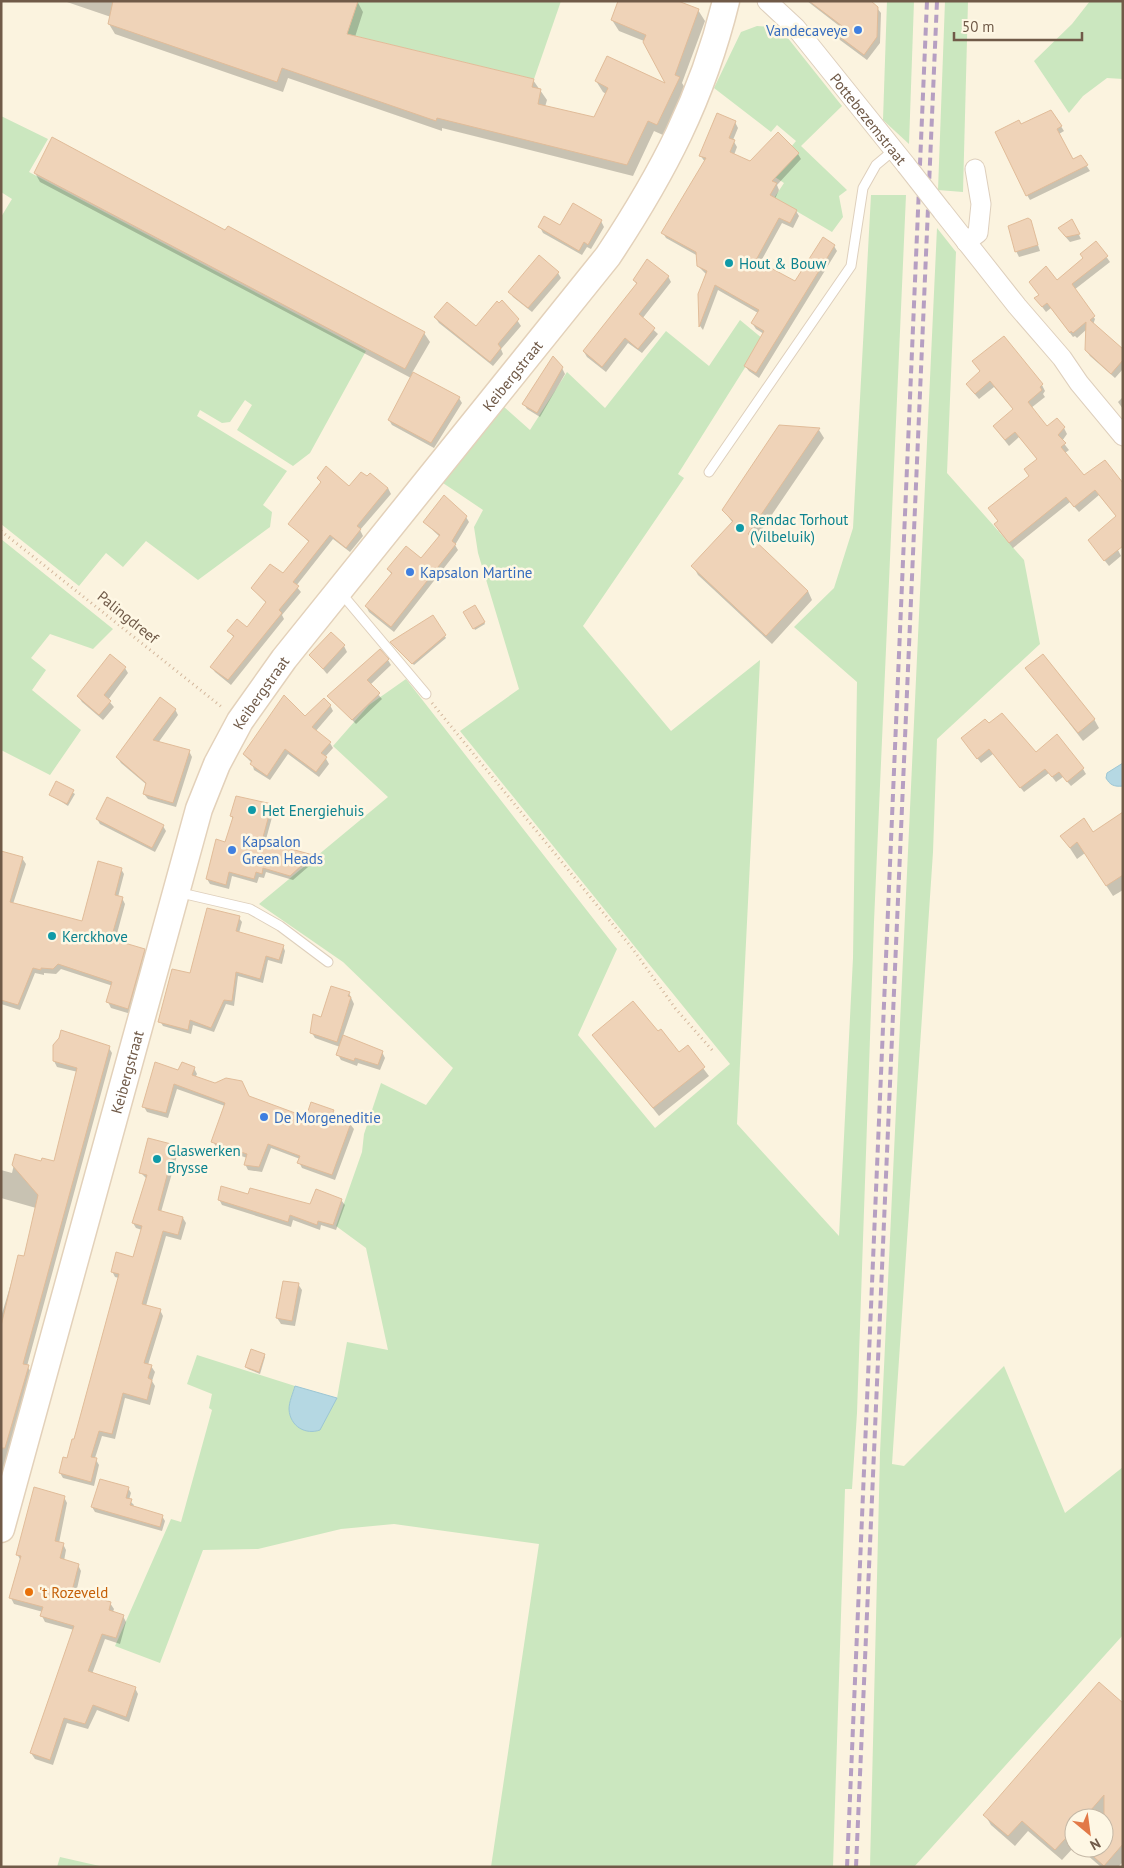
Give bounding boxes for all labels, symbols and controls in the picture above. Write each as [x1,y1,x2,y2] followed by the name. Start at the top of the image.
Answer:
[954,10,1082,42] scale bar
[962,17,995,36] text: 50 m
[765,21,848,40] place label: Vandecaveye
[852,24,864,36] marker: Vandecaveye
[826,69,911,168] street label: Pottebezemstraat
[739,254,826,273] place label: Hout & Bouw
[723,257,735,269] marker: Hout & Bouw
[478,336,546,415] street label: Keibergstraat
[750,510,848,546] place label: Rendac Torhout (Vilbeluik)
[734,522,746,534] marker: Rendac Torhout (Vilbeluik)
[420,563,532,582] place label: Kapsalon Martine
[404,566,416,578] marker: Kapsalon Martine
[94,587,163,648] street label: Palingdreef
[228,652,293,732] street label: Keibergstraat
[262,801,364,820] place label: Het Energiehuis
[246,804,258,816] marker: Het Energiehuis
[242,832,323,868] place label: Kapsalon Green Heads
[226,844,238,856] marker: Kapsalon Green Heads
[62,927,128,946] place label: Kerckhove
[46,930,58,942] marker: Kerckhove
[106,1028,147,1116] street label: Keibergstraat
[274,1108,381,1127] place label: De Morgeneditie
[258,1111,270,1123] marker: De Morgeneditie
[167,1141,241,1177] place label: Glaswerken Brysse
[151,1153,163,1165] marker: Glaswerken Brysse
[39,1583,108,1602] place label: 't Rozeveld
[23,1586,35,1598] marker: 't Rozeveld
[1064,1808,1114,1858] north arrow
[1087,1834,1104,1854] text: N

